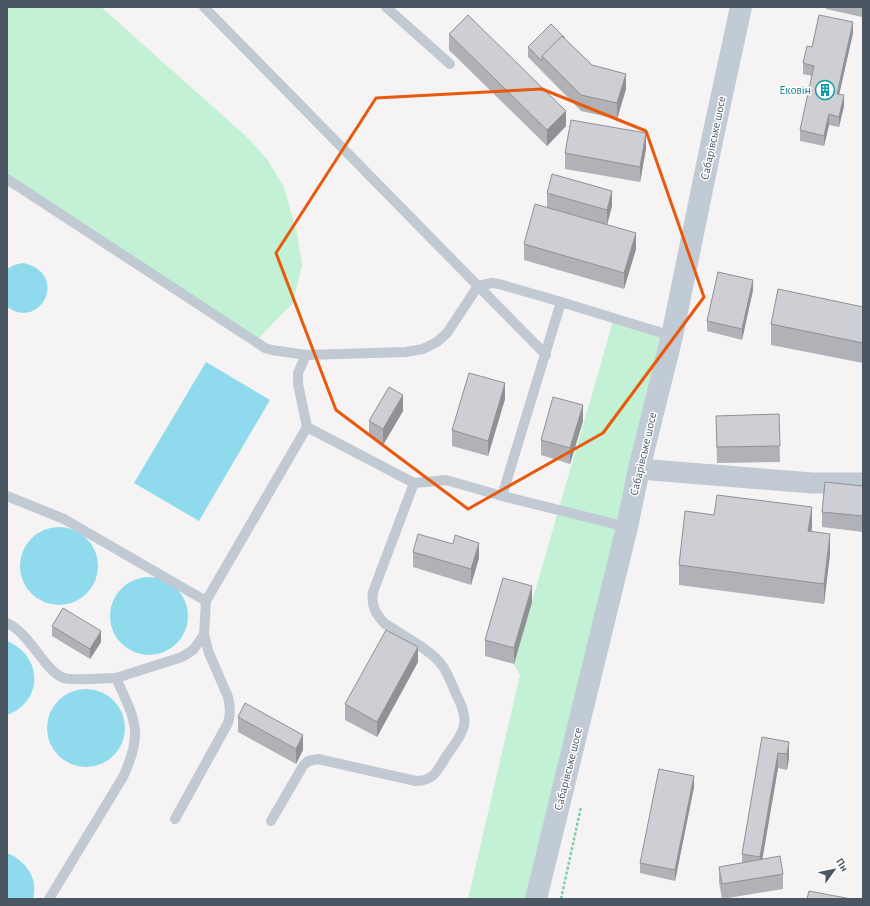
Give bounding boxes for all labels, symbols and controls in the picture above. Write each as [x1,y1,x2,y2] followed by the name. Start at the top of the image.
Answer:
[814,79,836,101] building icon: Ековін
[779,84,811,96] place label: Ековін
[698,95,728,181] street label: Сабарівське шосе
[628,411,658,497] street label: Сабарівське шосе
[552,726,584,812] street label: Сабарівське шосе
[814,850,854,890] north arrow
[834,856,850,873] text: Пн

